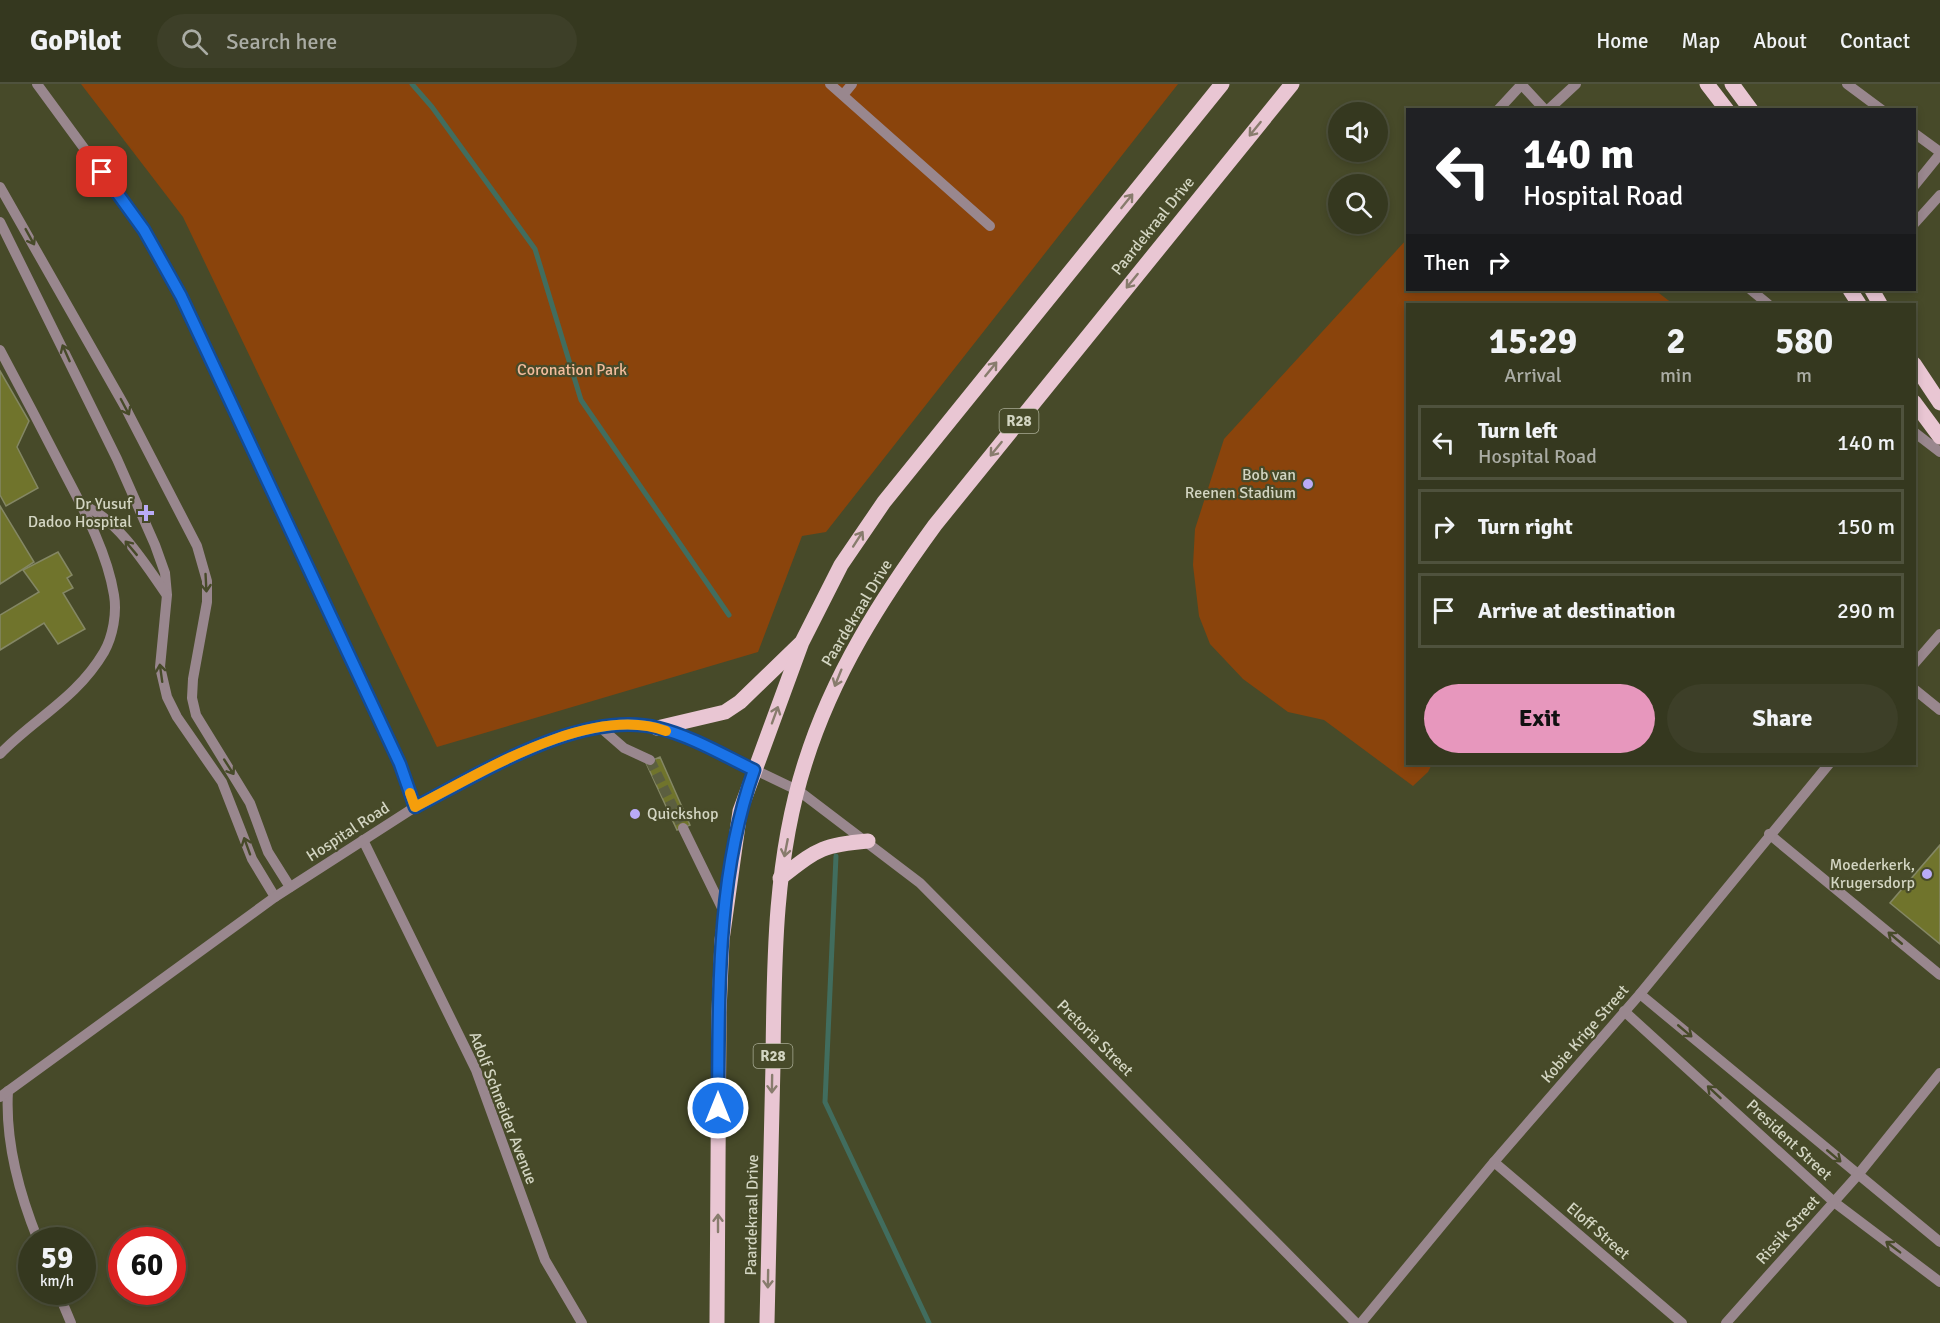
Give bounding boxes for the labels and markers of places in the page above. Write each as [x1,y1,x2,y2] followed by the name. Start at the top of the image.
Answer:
[76,146,127,197] pin
[1185,465,1296,503] place label: Bob van Reenen Stadium
[1301,477,1315,491] marker: Bob van Reenen Stadium
[28,494,133,532] place label: Dr Yusuf Dadoo Hospital
[137,504,155,522] marker: Dr Yusuf Dadoo Hospital
[647,804,719,824] place label: Quickshop
[628,807,642,821] marker: Quickshop
[1829,855,1915,893] place label: Moederkerk, Krugersdorp
[1920,867,1934,881] marker: Moederkerk, Krugersdorp

